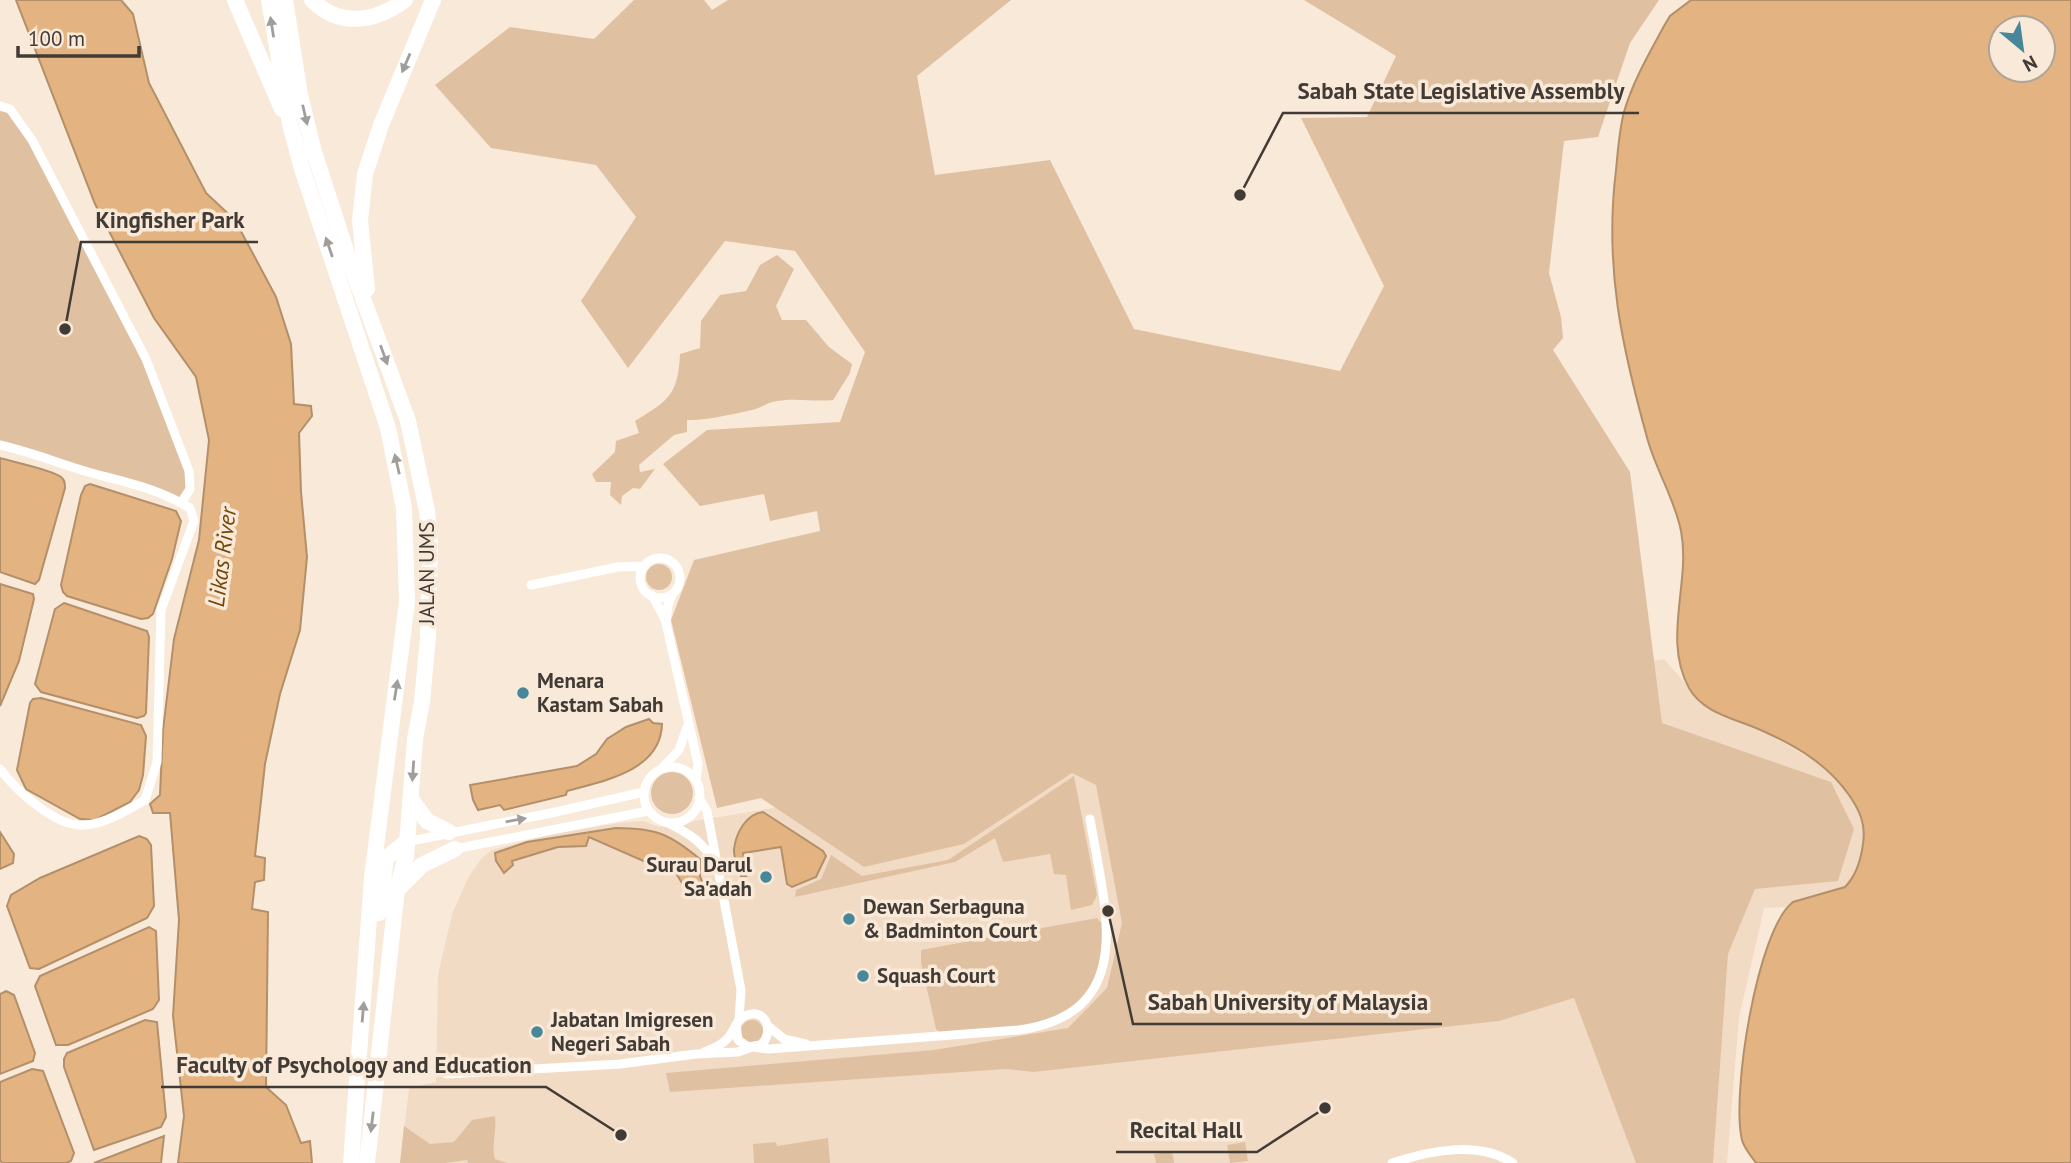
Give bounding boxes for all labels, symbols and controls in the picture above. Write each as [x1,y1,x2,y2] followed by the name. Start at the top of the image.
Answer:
[18,14,138,58] scale bar
[1987,14,2057,84] north arrow
[267,16,278,38] one-way arrow
[28,25,85,52] text: 100 m
[2019,50,2042,77] text: N
[400,53,412,73] one-way arrow
[1283,69,1639,113] callout: Sabah State Legislative Assembly
[1298,76,1625,105] text: Sabah State Legislative Assembly
[300,105,311,127] one-way arrow
[81,198,258,242] callout: Kingfisher Park
[95,205,245,234] text: Kingfisher Park
[323,237,334,258] one-way arrow
[379,344,390,365] one-way arrow
[391,453,402,475] one-way arrow
[201,504,242,608] water label: Likas River
[413,522,440,625] street label: JALAN UMS
[537,667,664,718] place label: Menara Kastam Sabah
[391,679,402,701] one-way arrow
[515,685,531,701] marker: Menara Kastam Sabah
[408,760,419,782] one-way arrow
[505,814,527,825] one-way arrow
[646,851,753,902] place label: Surau Darul Sa'adah
[758,869,774,885] marker: Surau Darul Sa'adah
[863,893,1038,944] place label: Dewan Serbaguna & Badminton Court
[841,911,857,927] marker: Dewan Serbaguna & Badminton Court
[877,962,996,989] place label: Squash Court
[855,968,871,984] marker: Squash Court
[1133,980,1442,1024] callout: Sabah University of Malaysia
[1148,987,1428,1016] text: Sabah University of Malaysia
[358,1001,369,1023] one-way arrow
[550,1006,713,1057] place label: Jabatan Imigresen Negeri Sabah
[529,1024,545,1040] marker: Jabatan Imigresen Negeri Sabah
[161,1043,546,1087] callout: Faculty of Psychology and Education
[176,1050,532,1079] text: Faculty of Psychology and Education
[1116,1108,1257,1152] callout: Recital Hall
[366,1111,377,1133] one-way arrow
[1130,1115,1242,1144] text: Recital Hall

